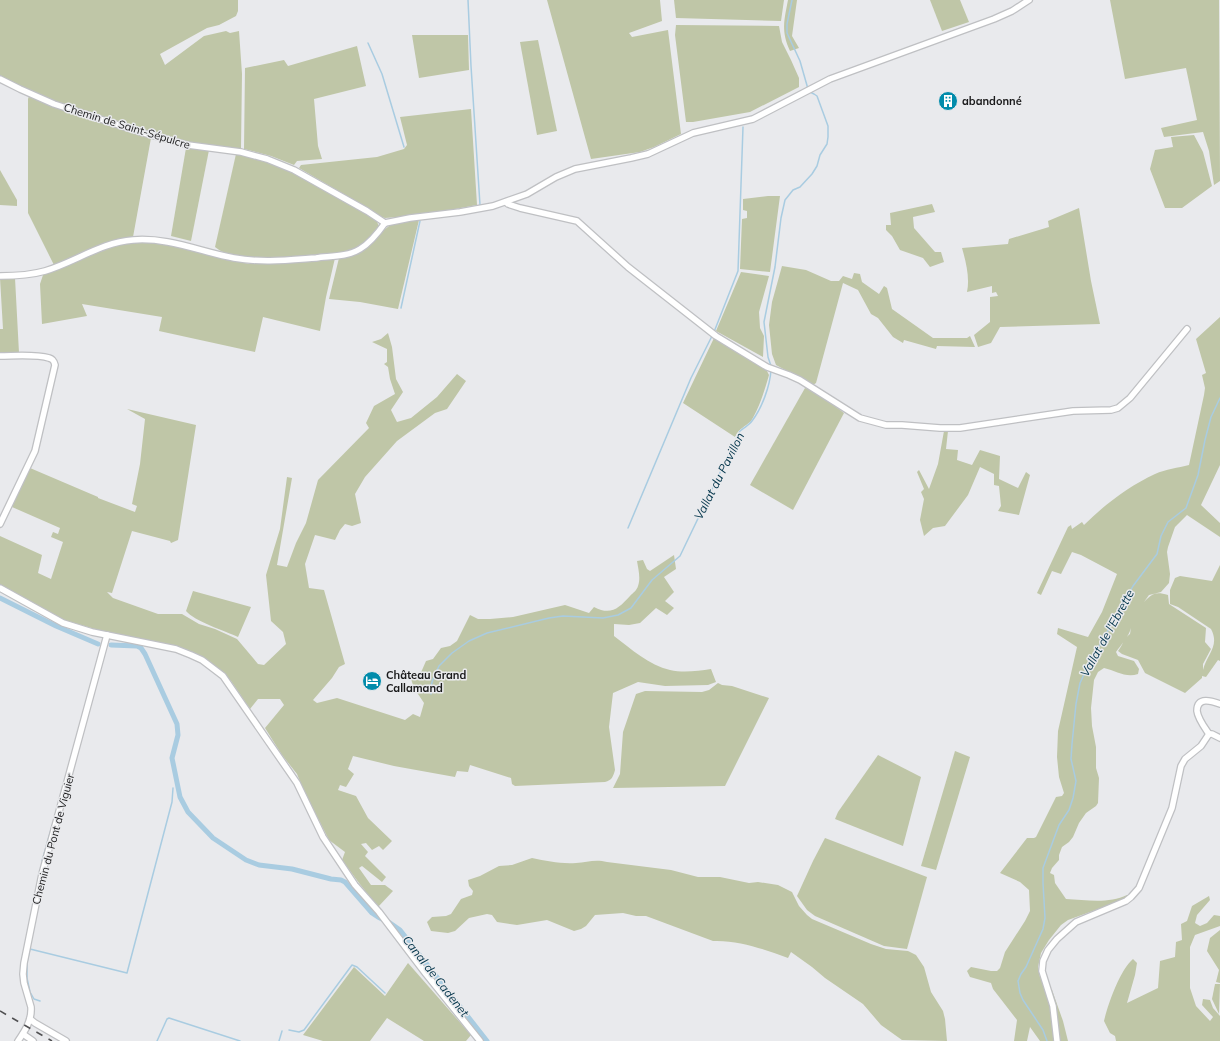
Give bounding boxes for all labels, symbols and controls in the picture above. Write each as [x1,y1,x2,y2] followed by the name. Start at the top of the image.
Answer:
[937,90,959,112] building icon: abandonné
[962,94,1022,108] place label: abandonné
[62,100,192,152] street label: Chemin de Saint-Sépulcre
[691,430,747,522] water label: Vallat du Pavillon
[1077,586,1137,679] water label: Vallat de l'Ebrette
[386,668,466,695] place label: Château Grand Callamand
[361,670,383,692] hotel icon: Château Grand Callamand
[29,772,77,906] street label: Chemin du Pont de Viguier
[400,932,473,1020] water label: Canal de Cadenet

